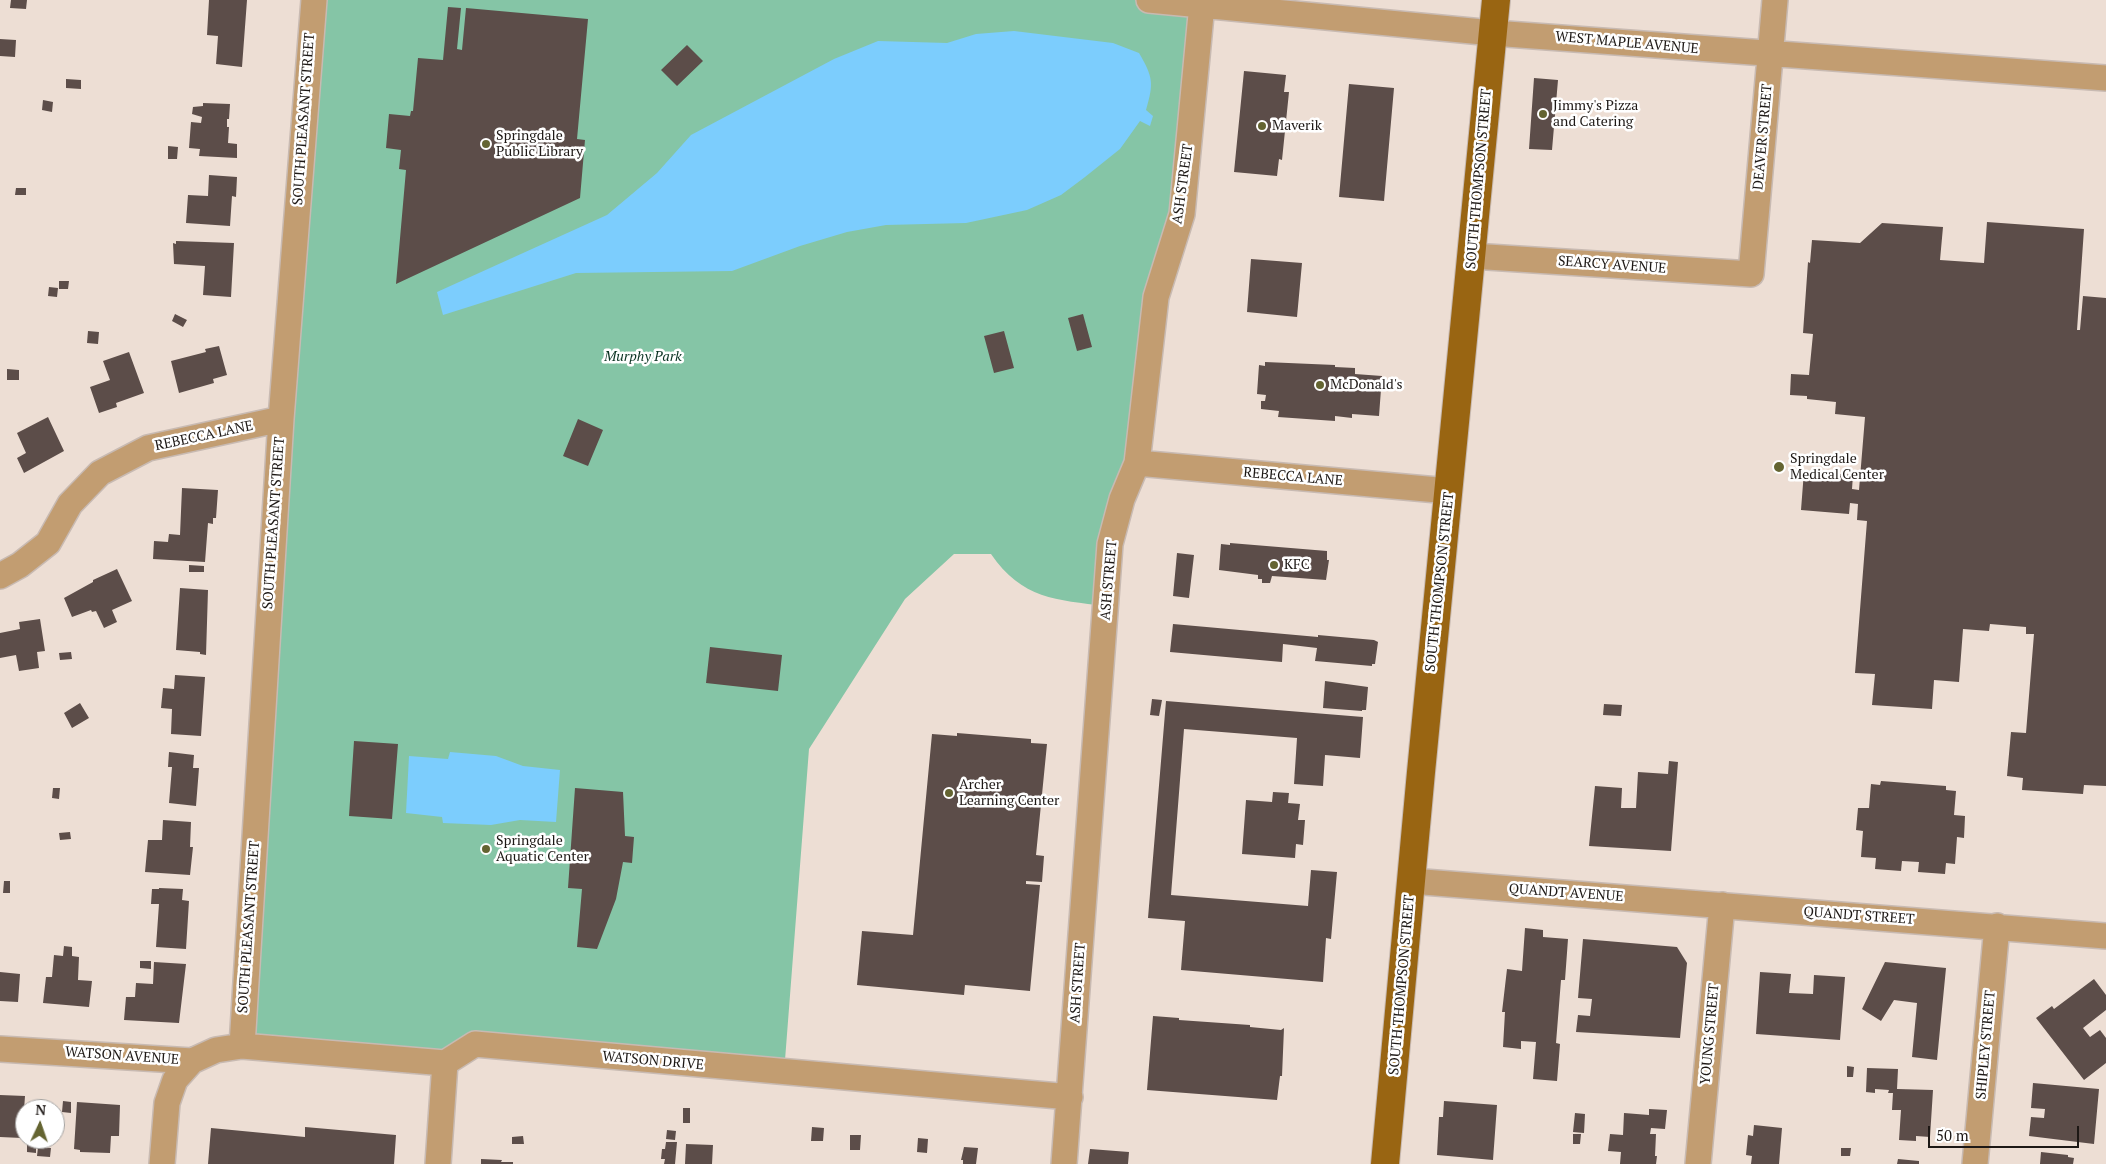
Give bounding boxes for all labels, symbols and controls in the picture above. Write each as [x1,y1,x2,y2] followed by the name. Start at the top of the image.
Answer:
[1555,28,1699,58] street label: WEST MAPLE AVENUE
[290,32,318,206] street label: SOUTH PLEASANT STREET
[1750,83,1776,191] street label: DEAVER STREET
[1463,88,1495,270] street label: SOUTH THOMPSON STREET
[1553,98,1638,130] place label: Jimmy's Pizza and Catering
[1537,108,1549,120] marker: Jimmy's Pizza and Catering
[1272,118,1322,134] place label: Maverik
[1256,120,1268,132] marker: Maverik
[496,128,583,160] place label: Springdale Public Library
[480,138,492,150] marker: Springdale Public Library
[1169,143,1197,225] street label: ASH STREET
[1557,253,1667,277] street label: SEARCY AVENUE
[604,349,682,365] park label: Murphy Park
[1330,377,1402,393] place label: McDonald's
[1314,379,1326,391] marker: McDonald's
[153,417,255,455] street label: REBECCA LANE
[260,436,288,610] street label: SOUTH PLEASANT STREET
[1790,451,1884,484] place label: Springdale Medical Center
[1772,460,1786,474] marker: Springdale Medical Center
[1243,464,1343,490] street label: REBECCA LANE
[1422,491,1458,673] street label: SOUTH THOMPSON STREET
[1097,539,1121,621] street label: ASH STREET
[1284,557,1310,573] place label: KFC
[1268,559,1280,571] marker: KFC
[959,777,1059,810] place label: Archer Learning Center
[943,787,955,799] marker: Archer Learning Center
[496,833,589,866] place label: Springdale Aquatic Center
[235,840,263,1014] street label: SOUTH PLEASANT STREET
[480,843,492,855] marker: Springdale Aquatic Center
[1508,881,1624,905] street label: QUANDT AVENUE
[1386,894,1418,1076] street label: SOUTH THOMPSON STREET
[1803,904,1915,928] street label: QUANDT STREET
[1067,942,1089,1024] street label: ASH STREET
[1697,983,1723,1085] street label: YOUNG STREET
[1973,990,1999,1100] street label: SHIPLEY STREET
[65,1044,179,1068] street label: WATSON AVENUE
[602,1048,704,1074] street label: WATSON DRIVE
[15,1099,65,1149] north arrow
[35,1100,47,1119] text: N
[1931,1116,2082,1148] scale bar
[1936,1125,1969,1145] text: 50 m

